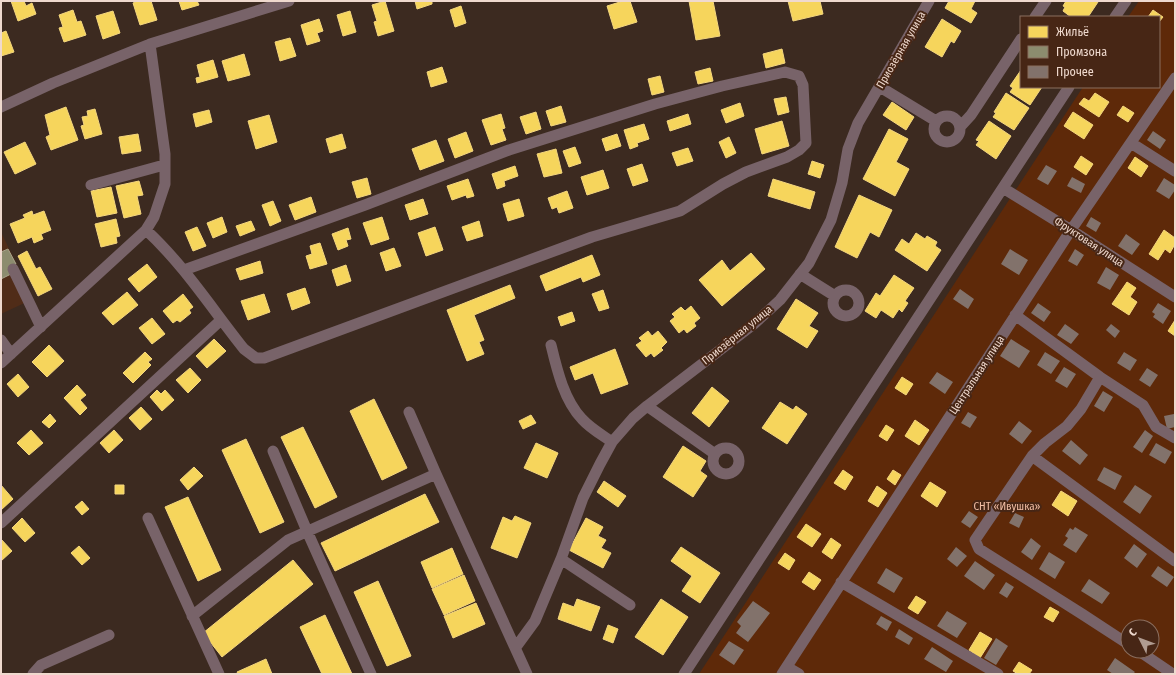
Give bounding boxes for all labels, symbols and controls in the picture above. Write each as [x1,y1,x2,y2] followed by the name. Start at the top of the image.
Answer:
[874,9,928,91] street label: Приозёрная улица
[1020,16,1160,88] legend
[1056,25,1089,39] text: Жильё
[1056,45,1107,59] text: Промзона
[1056,65,1094,79] text: Прочее
[1052,215,1126,269] street label: Фруктовая улица
[699,303,775,367] street label: Приозёрная улица
[947,333,1007,417] street label: Центральная улица
[974,500,1041,513] park label: СНТ «Ивушка»
[1120,619,1160,659] north arrow
[1126,626,1140,639] text: С

